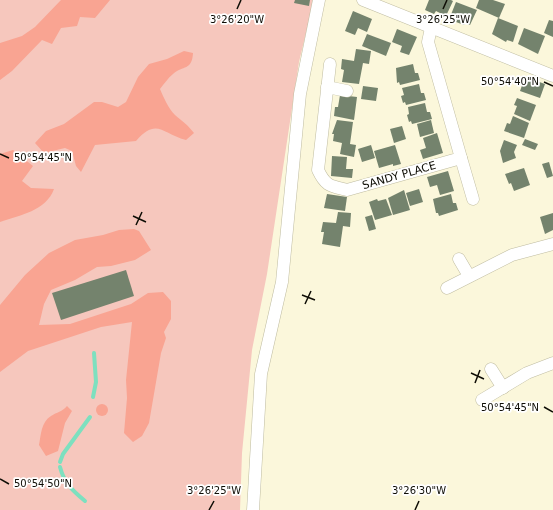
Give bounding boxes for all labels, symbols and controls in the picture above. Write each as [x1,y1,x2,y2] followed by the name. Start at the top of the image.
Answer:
[210,14,264,25] text: 3°26'20"W
[416,14,470,25] text: 3°26'25"W
[481,76,539,87] text: 50°54'40"N
[14,152,72,163] text: 50°54'45"N
[361,159,437,192] street label: SANDY PLACE
[481,402,539,413] text: 50°54'45"N
[14,478,72,489] text: 50°54'50"N
[187,485,241,496] text: 3°26'25"W
[392,485,446,496] text: 3°26'30"W

